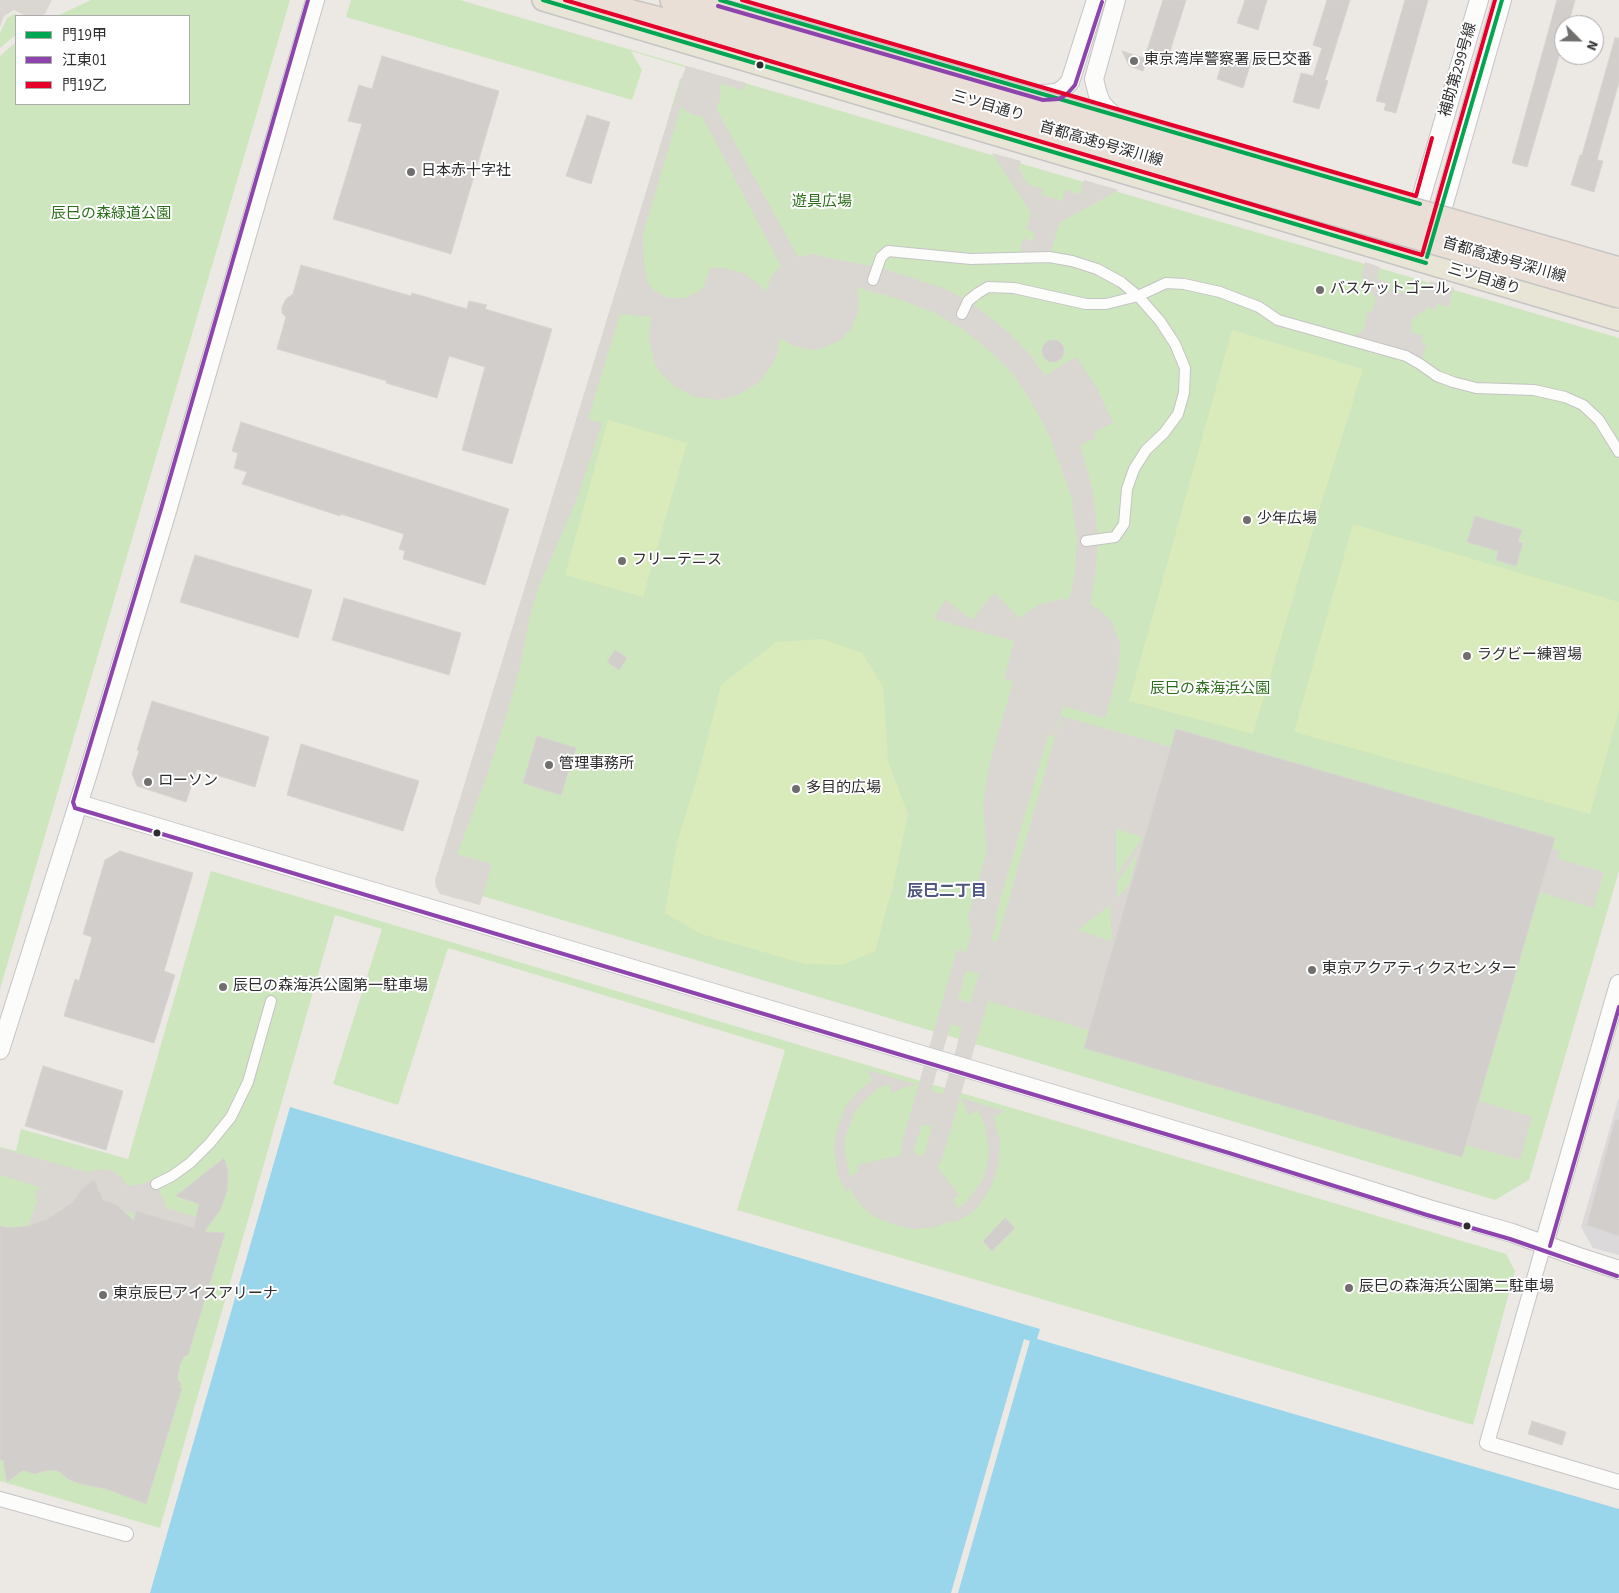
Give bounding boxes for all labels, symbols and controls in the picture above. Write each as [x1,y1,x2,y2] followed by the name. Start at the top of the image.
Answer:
[15,15,190,105] legend
[1554,15,1604,65] north arrow
[1437,21,1481,119] street label: 補助第299号線
[62,25,107,46] text: 門19甲
[1581,37,1603,54] text: N
[62,50,107,71] text: 江東01
[1144,52,1312,70] place label: 東京湾岸警察署 辰巳交番
[1128,55,1140,67] marker: 東京湾岸警察署 辰巳交番
[755,60,765,70] unlabelled marker
[62,75,107,96] text: 門19乙
[949,88,1027,126] street label: 三ツ目通り
[1037,119,1165,171] street label: 首都高速9号深川線
[421,163,511,181] place label: 日本赤十字社
[405,166,417,178] marker: 日本赤十字社
[792,194,852,212] park label: 遊具広場
[51,206,171,224] park label: 辰巳の森緑道公園
[1440,235,1568,287] street label: 首都高速9号深川線
[1446,260,1522,300] street label: 三ツ目通り
[1330,281,1450,299] place label: バスケットゴール
[1314,284,1326,296] marker: バスケットゴール
[1257,511,1317,529] place label: 少年広場
[1241,514,1253,526] marker: 少年広場
[632,552,722,570] place label: フリーテニス
[616,555,628,567] marker: フリーテニス
[1477,647,1582,665] place label: ラグビー練習場
[1461,650,1473,662] marker: ラグビー練習場
[1150,681,1270,699] park label: 辰巳の森海浜公園
[559,756,634,774] place label: 管理事務所
[543,759,555,771] marker: 管理事務所
[158,773,218,791] place label: ローソン
[142,776,154,788] marker: ローソン
[806,780,881,798] place label: 多目的広場
[790,783,802,795] marker: 多目的広場
[152,828,162,838] unlabelled marker
[907,882,987,902] district label: 辰巳二丁目
[1322,961,1517,979] place label: 東京アクアティクスセンター
[1306,964,1318,976] marker: 東京アクアティクスセンター
[233,978,428,996] place label: 辰巳の森海浜公園第一駐車場
[217,981,229,993] marker: 辰巳の森海浜公園第一駐車場
[1462,1221,1472,1231] unlabelled marker
[1359,1279,1554,1297] place label: 辰巳の森海浜公園第二駐車場
[1343,1282,1355,1294] marker: 辰巳の森海浜公園第二駐車場
[113,1286,278,1304] place label: 東京辰巳アイスアリーナ
[97,1289,109,1301] marker: 東京辰巳アイスアリーナ

